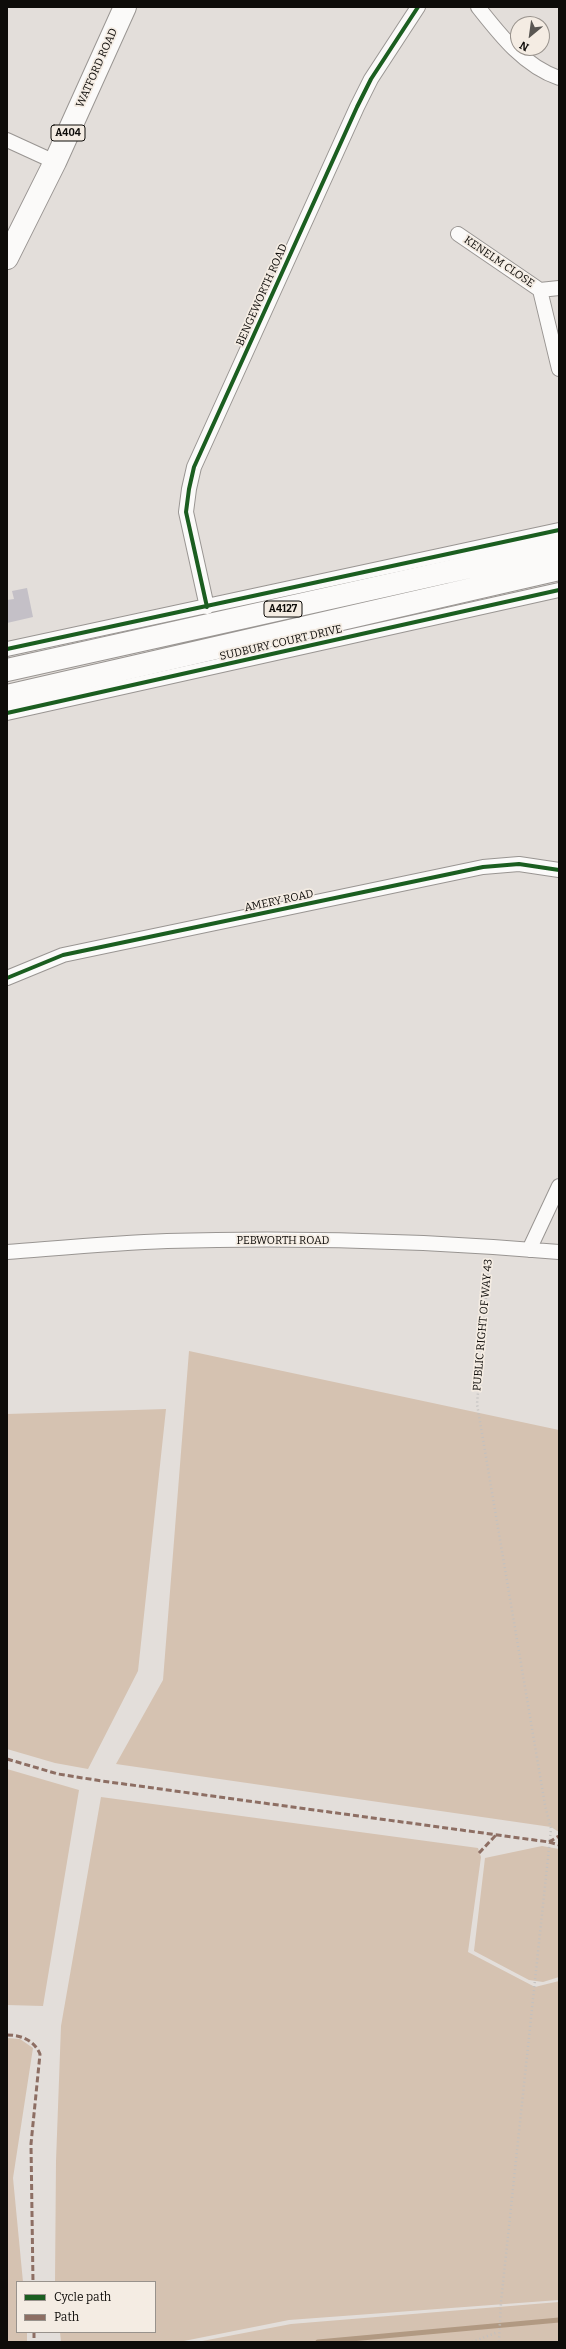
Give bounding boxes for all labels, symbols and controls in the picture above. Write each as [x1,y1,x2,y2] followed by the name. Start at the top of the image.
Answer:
[510,16,550,56] north arrow
[74,26,120,110] street label: WATFORD ROAD
[518,38,531,54] text: N
[51,125,85,141] road number: A404
[461,234,537,290] street label: KENELM CLOSE
[234,242,290,348] street label: BENGEWORTH ROAD
[264,601,302,617] road number: A4127
[218,622,344,664] street label: SUDBURY COURT DRIVE
[243,887,315,915] street label: AMERY ROAD
[237,1234,329,1248] street label: PEBWORTH ROAD
[471,1258,495,1392] street label: PUBLIC RIGHT OF WAY 43
[16,2281,156,2333] legend
[54,2290,111,2304] text: Cycle path
[54,2310,79,2324] text: Path

